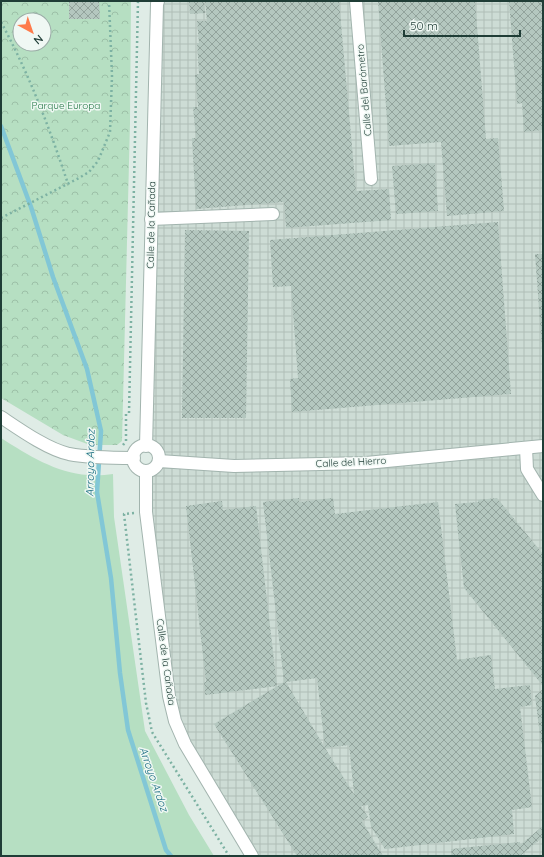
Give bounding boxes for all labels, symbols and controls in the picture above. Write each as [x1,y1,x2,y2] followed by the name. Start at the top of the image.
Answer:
[12,12,52,52] north arrow
[404,12,520,38] scale bar
[410,18,438,33] text: 50 m
[31,32,46,48] text: N
[353,43,375,137] street label: Calle del Barómetro
[32,99,100,112] park label: Parque Europa
[144,181,158,269] street label: Calle de la Cañada
[82,427,98,497] water label: Arroyo Ardoz
[315,454,387,470] street label: Calle del Hierro
[153,618,179,706] street label: Calle de la Cañada
[136,745,172,815] water label: Arroyo Ardoz

